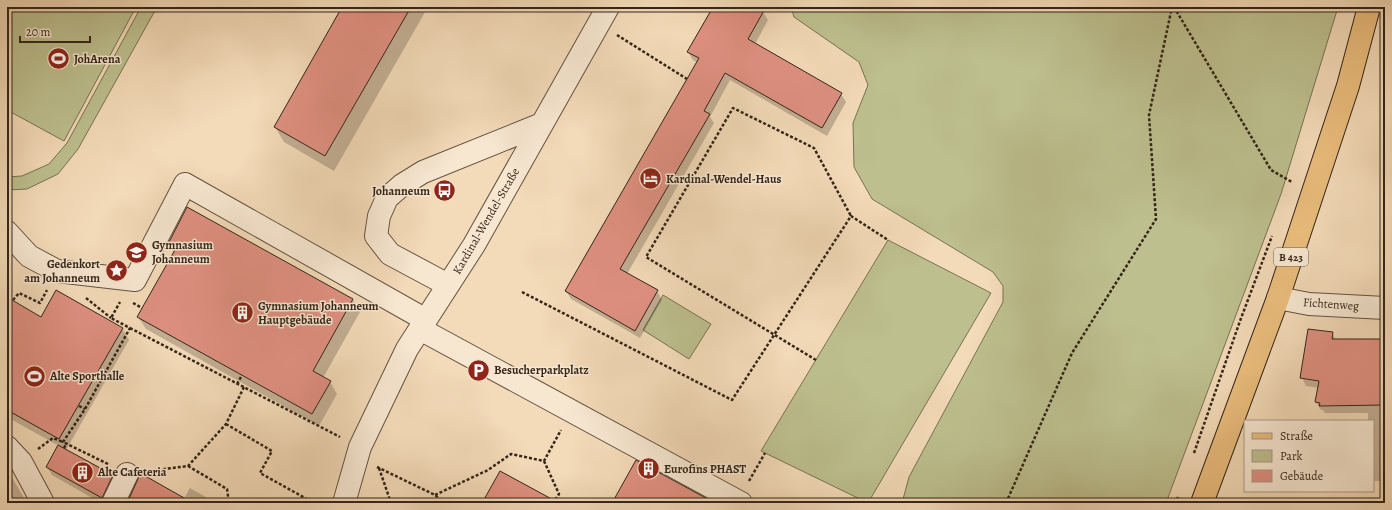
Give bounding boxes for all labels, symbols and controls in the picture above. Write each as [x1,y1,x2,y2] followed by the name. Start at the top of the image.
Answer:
[20,18,90,44] scale bar
[26,24,50,40] text: 20 m
[45,46,71,72] sports icon: JohArena
[74,51,121,67] place label: JohArena
[449,165,523,277] street label: Kardinal-Wendel-Straße
[638,166,664,192] hotel icon: Kardinal-Wendel-Haus
[666,171,782,187] place label: Kardinal-Wendel-Haus
[432,178,458,204] bus stop icon: Johanneum
[372,183,430,199] place label: Johanneum
[152,237,213,267] place label: Gymnasium Johanneum
[124,239,150,265] school or university icon: Gymnasium Johanneum
[1274,248,1308,266] road number: B 423
[24,256,100,286] place label: Gedenkort am Johanneum
[103,258,129,284] place icon: Gedenkort am Johanneum
[1303,294,1359,314] street label: Fichtenweg
[258,298,379,328] place label: Gymnasium Johanneum Hauptgebäude
[230,300,256,326] building icon: Gymnasium Johanneum Hauptgebäude
[465,357,491,383] parking icon: Besucherparkplatz
[494,362,589,378] place label: Besucherparkplatz
[22,363,48,389] sports icon: Alte Sporthalle
[49,368,125,384] place label: Alte Sporthalle
[1244,420,1374,492] legend
[1280,428,1313,444] text: Straße
[1280,448,1303,464] text: Park
[635,456,661,482] building icon: Eurofins PHAST
[69,459,95,485] building icon: Alte Cafeteria
[664,461,746,477] place label: Eurofins PHAST
[97,464,167,480] place label: Alte Cafeteria
[1280,468,1323,484] text: Gebäude

